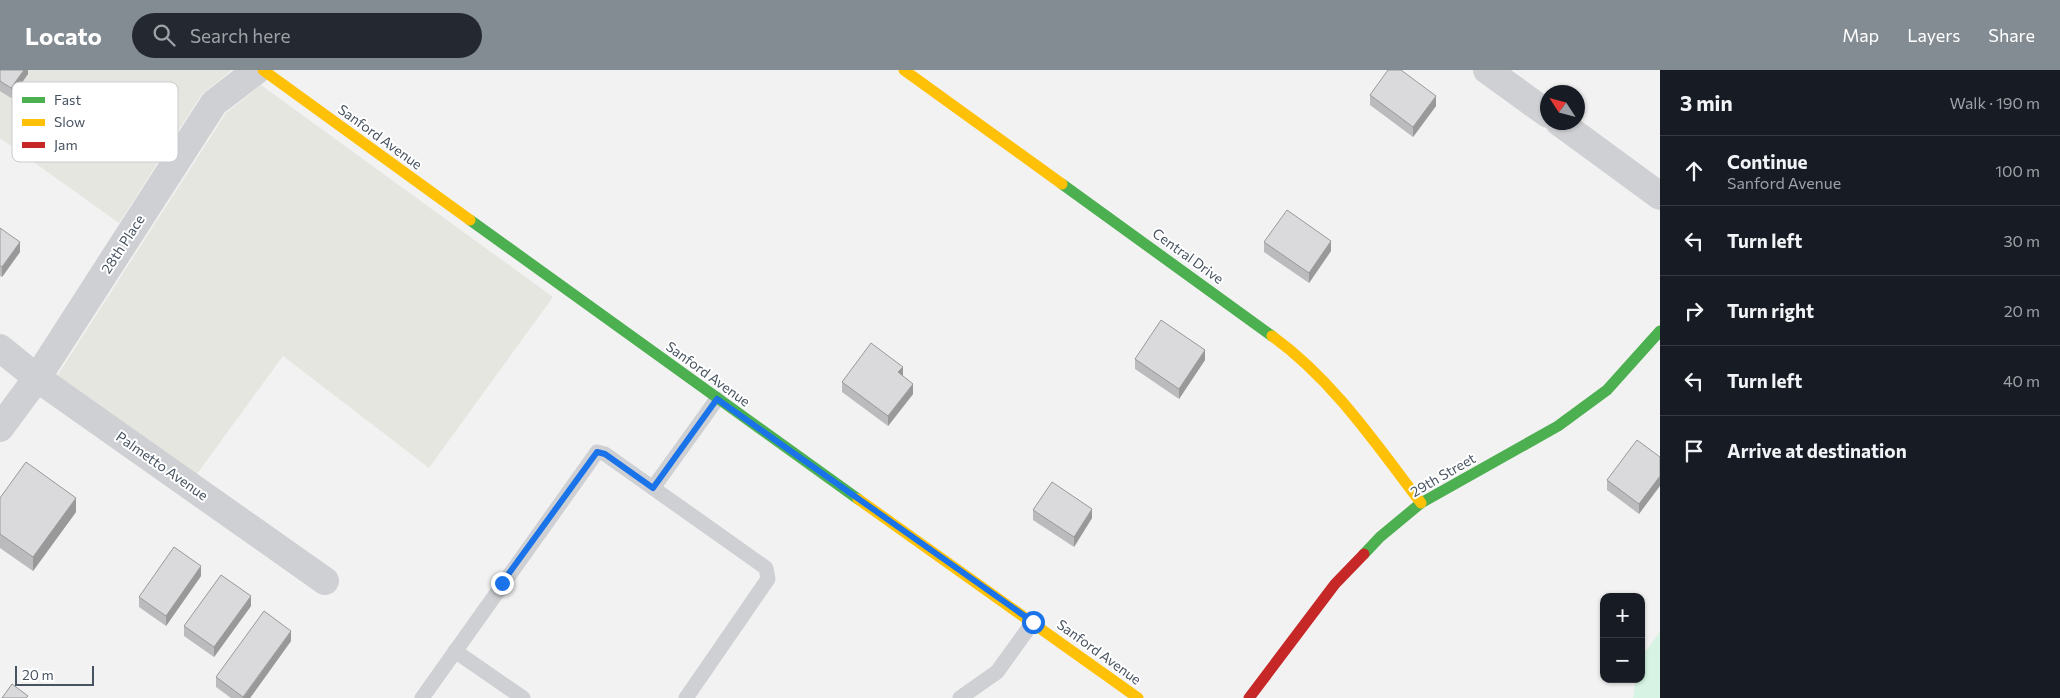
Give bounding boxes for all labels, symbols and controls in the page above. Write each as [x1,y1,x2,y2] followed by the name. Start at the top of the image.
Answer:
[132,13,482,58] search box
[25,21,102,50] text: Locato
[150,21,178,49] icon: search
[190,24,290,47] text: Search here
[1842,24,1879,46] text: Map
[1907,24,1960,46] text: Layers
[1988,24,2035,46] text: Share
[12,82,178,162] legend
[1540,85,1585,130] north arrow
[1680,90,1733,115] text: 3 min
[54,91,81,108] text: Fast
[1950,93,2040,112] text: Walk · 190 m
[335,100,426,173] street label: Sanford Avenue
[54,113,85,130] text: Slow
[54,136,78,153] text: Jam
[1727,150,1807,173] text: Continue
[1680,157,1708,185] icon: ahead
[1995,161,2040,180] text: 100 m
[1727,173,1841,192] text: Sanford Avenue
[97,211,148,276] street label: 28th Place
[1149,224,1227,287] street label: Central Drive
[1680,227,1708,255] icon: left
[1727,229,1802,252] text: Turn left
[2003,231,2040,250] text: 30 m
[1680,297,1708,325] icon: right
[1727,299,1814,322] text: Turn right
[2004,301,2040,320] text: 20 m
[663,337,754,410] street label: Sanford Avenue
[1680,367,1708,395] icon: left
[1727,369,1802,392] text: Turn left
[2003,371,2040,390] text: 40 m
[113,428,212,504] street label: Palmetto Avenue
[1680,437,1708,465] icon: arrive
[1727,439,1907,462] text: Arrive at destination
[1407,449,1478,500] street label: 29th Street
[491,572,514,595] route end
[1600,593,1645,683] map controls
[1600,593,1645,638] button: +
[1022,611,1045,634] route start
[1054,615,1145,688] street label: Sanford Avenue
[1600,638,1645,683] button: −
[15,663,94,686] scale bar
[22,666,54,683] text: 20 m

